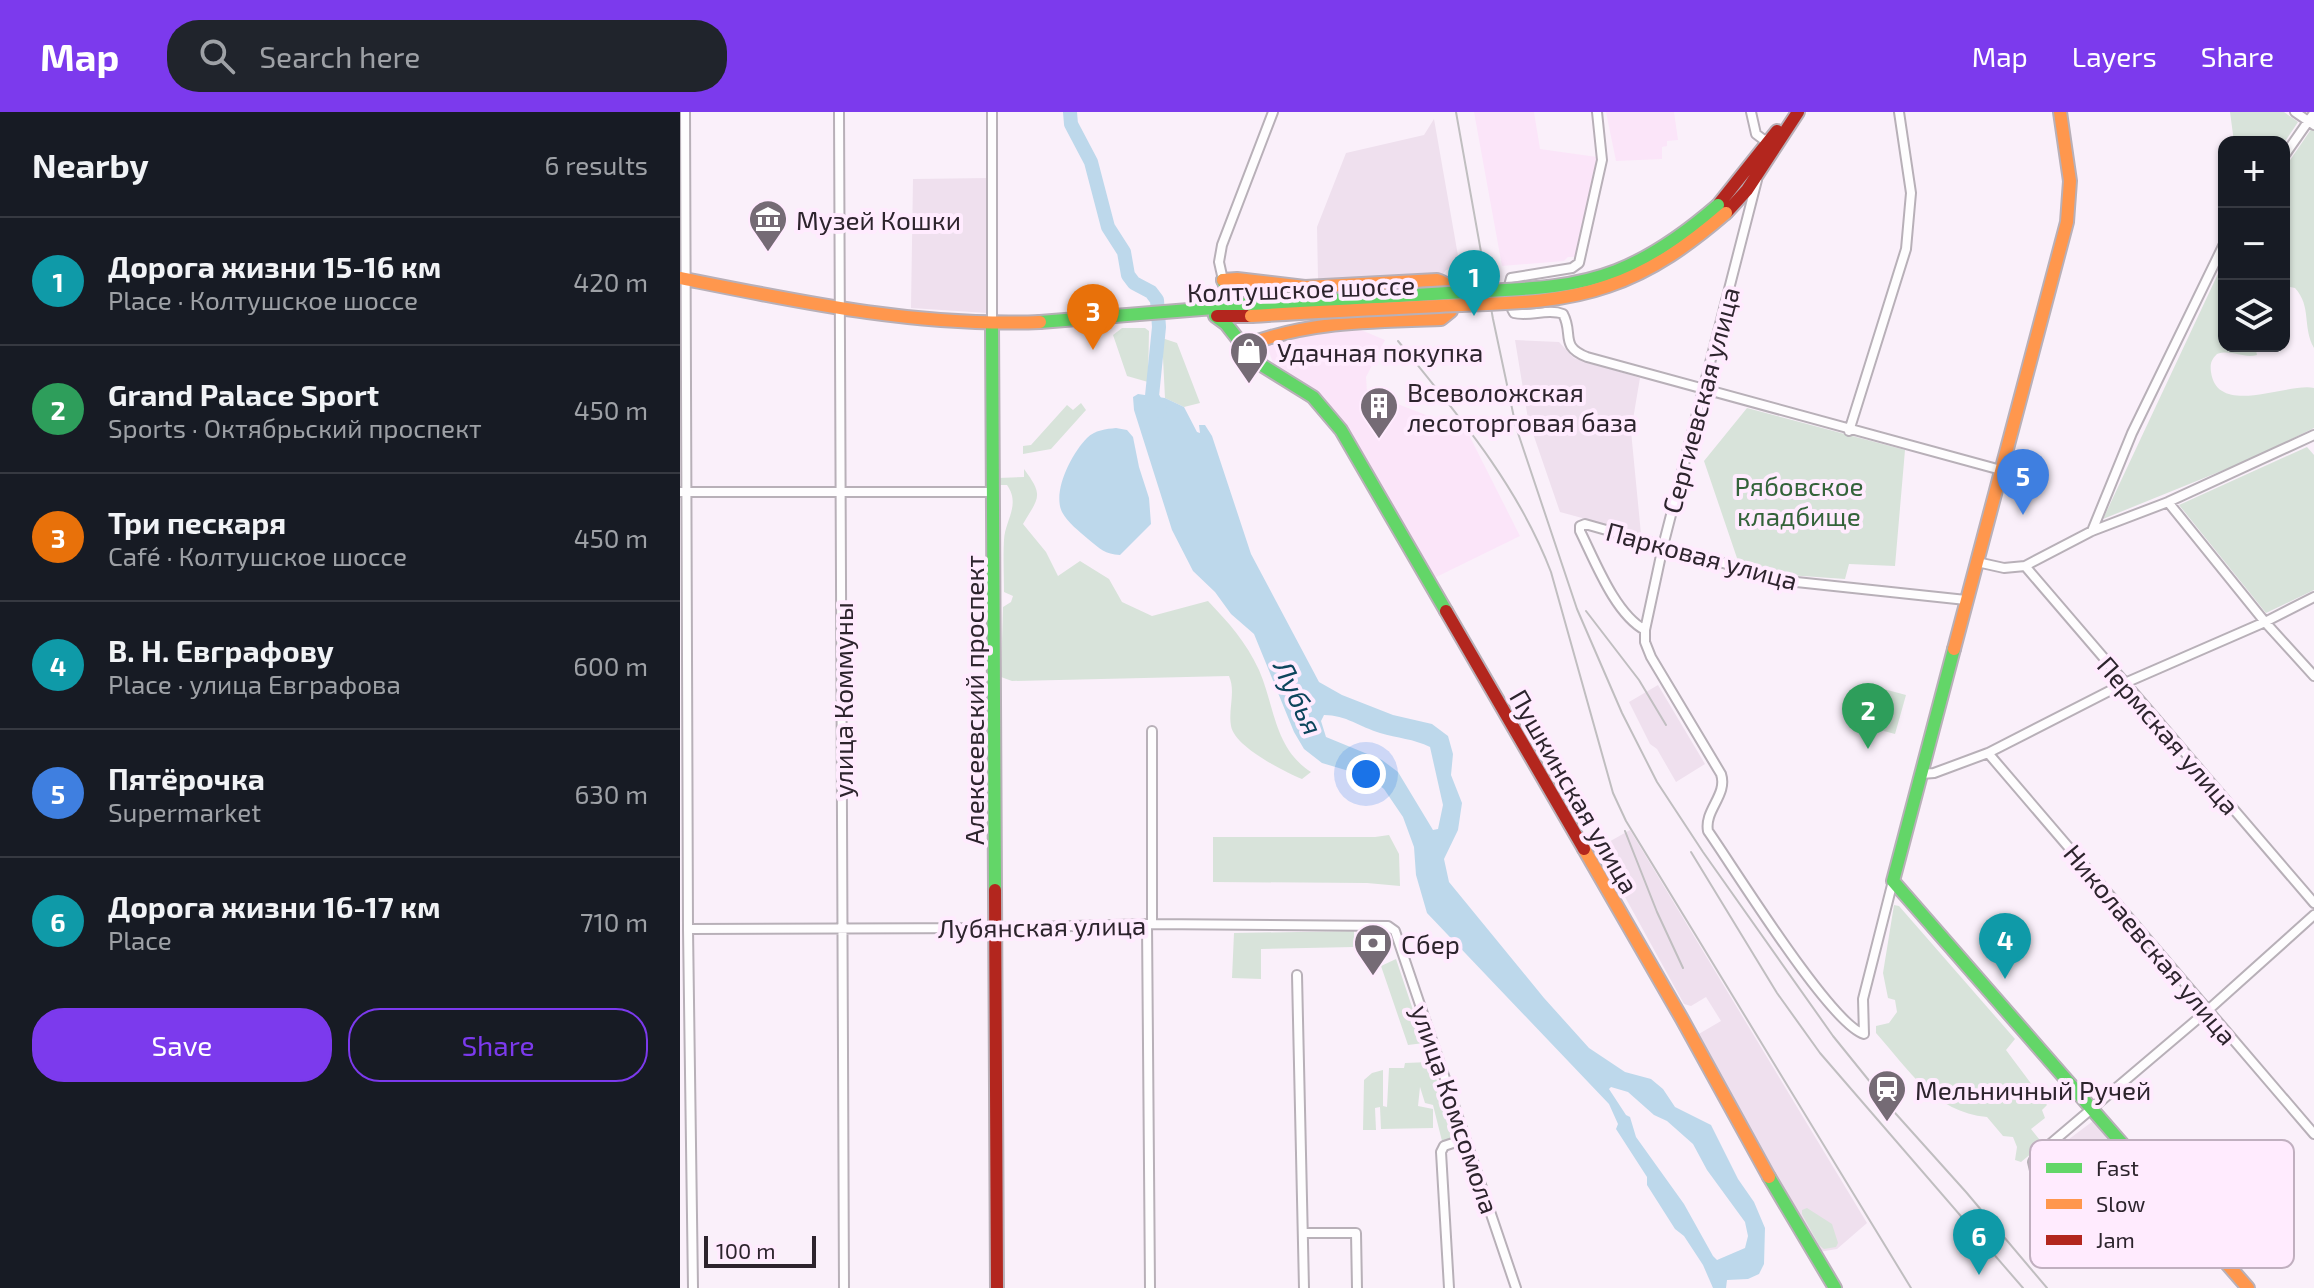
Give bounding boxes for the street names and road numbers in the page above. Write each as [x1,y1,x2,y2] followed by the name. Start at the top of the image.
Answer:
[1186,269,1416,308] street label: Колтушское шоссе
[1655,283,1746,517] street label: Сергиевская улица
[1603,515,1801,596] street label: Парковая улица
[958,555,989,845] street label: Алексеевский проспект
[827,602,859,798] street label: улица Коммуны
[2091,650,2246,821] street label: Пермская улица
[1503,684,1646,899] street label: Пушкинская улица
[2057,837,2244,1051] street label: Николаевская улица
[937,909,1147,944] street label: Лубянская улица
[1405,1001,1506,1218] street label: улица Комсомола

